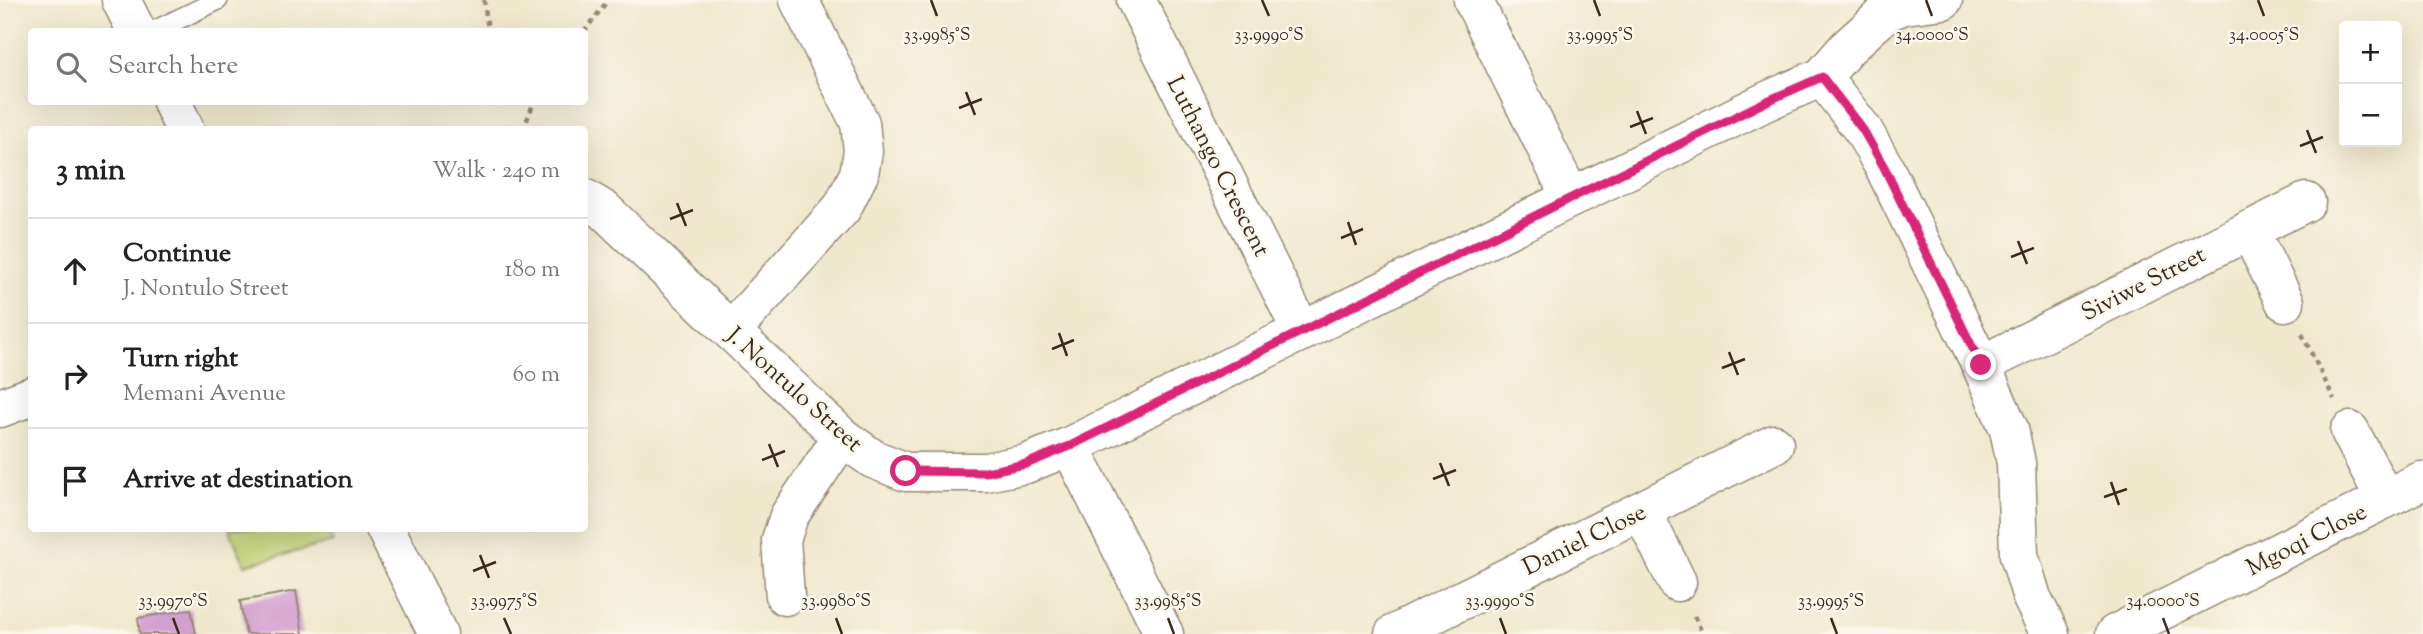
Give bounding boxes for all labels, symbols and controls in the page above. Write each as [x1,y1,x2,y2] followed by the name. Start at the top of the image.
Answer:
[2339,21,2402,147] map controls
[2339,21,2402,84] button: +
[904,23,970,49] text: 33.9985°S
[1234,23,1304,49] text: 33.9990°S
[1567,23,1633,49] text: 33.9995°S
[1895,23,1969,49] text: 34.0000°S
[2229,23,2299,49] text: 34.0005°S
[28,28,588,105] search box
[52,48,90,86] icon: search
[108,48,238,85] text: Search here
[1157,71,1277,263] street label: Luthango Crescent
[2339,84,2402,147] button: −
[56,150,126,193] text: 3 min
[432,155,560,188] text: Walk · 240 m
[123,236,231,273] text: Continue
[2076,239,2212,331] street label: Siviwe Street
[56,252,94,290] icon: ahead
[505,254,560,287] text: 180 m
[123,273,289,306] text: J. Nontulo Street
[717,319,869,461] street label: J. Nontulo Street
[123,341,238,378] text: Turn right
[1965,349,1996,380] route end
[56,357,94,395] icon: right
[512,359,560,392] text: 60 m
[123,378,286,411] text: Memani Avenue
[890,455,921,486] route start
[56,462,94,500] icon: arrive
[123,462,353,499] text: Arrive at destination
[1517,496,1652,585] street label: Daniel Close
[2241,496,2373,586] street label: Mgoqi Close
[138,589,208,615] text: 33.9970°S
[471,589,537,615] text: 33.9975°S
[801,589,871,615] text: 33.9980°S
[1135,589,1201,615] text: 33.9985°S
[1465,589,1535,615] text: 33.9990°S
[1798,589,1864,615] text: 33.9995°S
[2126,589,2200,615] text: 34.0000°S

